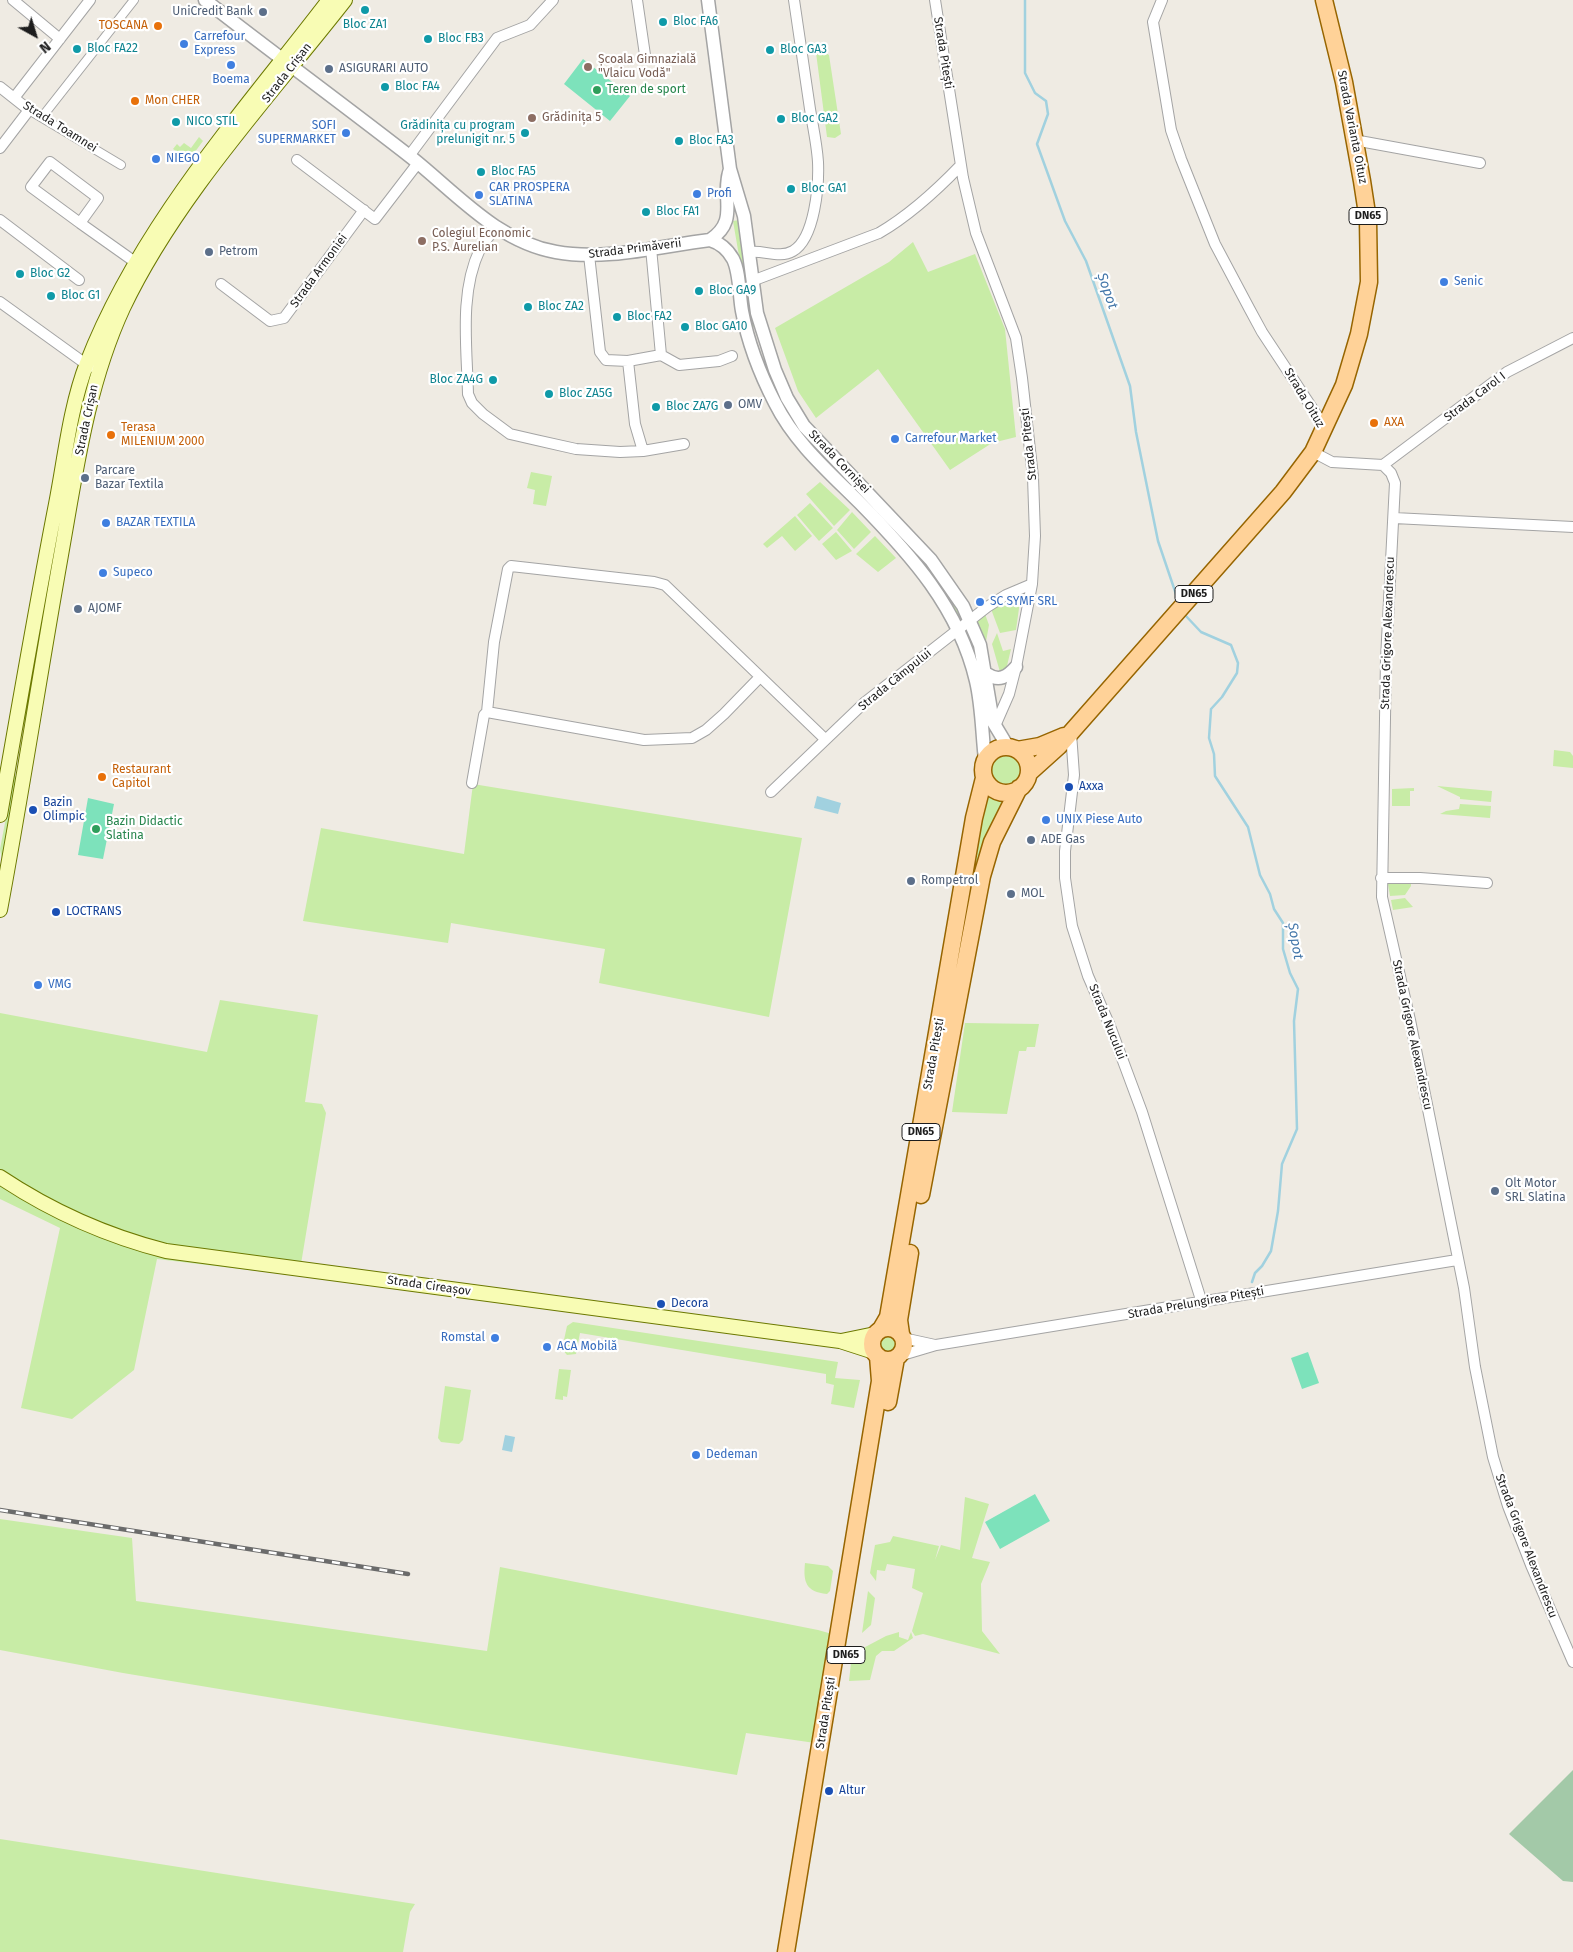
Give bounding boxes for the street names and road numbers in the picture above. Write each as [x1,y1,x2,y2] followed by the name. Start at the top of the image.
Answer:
[930,16,956,90] street label: Strada Pitești
[259,40,315,106] street label: Strada Crișan
[1334,69,1370,185] street label: Strada Varianta Oituz
[20,98,100,156] street label: Strada Toamnei
[1349,208,1387,225] road number: DN65
[287,231,351,311] street label: Strada Armoniei
[588,236,682,262] street label: Strada Primăverii
[1281,366,1327,430] street label: Strada Oituz
[1441,369,1509,425] street label: Strada Carol I
[72,383,102,457] street label: Strada Crișan
[1018,407,1040,481] street label: Strada Pitești
[805,427,873,497] street label: Strada Cornișei
[1378,556,1398,710] street label: Strada Grigore Alexandrescu
[1175,586,1213,602] road number: DN65
[856,646,934,714] street label: Strada Câmpului
[1389,959,1435,1111] street label: Strada Grigore Alexandrescu
[1085,982,1129,1062] street label: Strada Nucului
[921,1017,947,1091] street label: Strada Pitești
[902,1124,940,1140] road number: DN65
[386,1273,472,1299] street label: Strada Cireașov
[1127,1284,1265,1322] street label: Strada Prelungirea Pitești
[1492,1472,1560,1620] street label: Strada Grigore Alexandrescu
[827,1646,865,1664] road number: DN65
[813,1676,839,1750] street label: Strada Pitești

